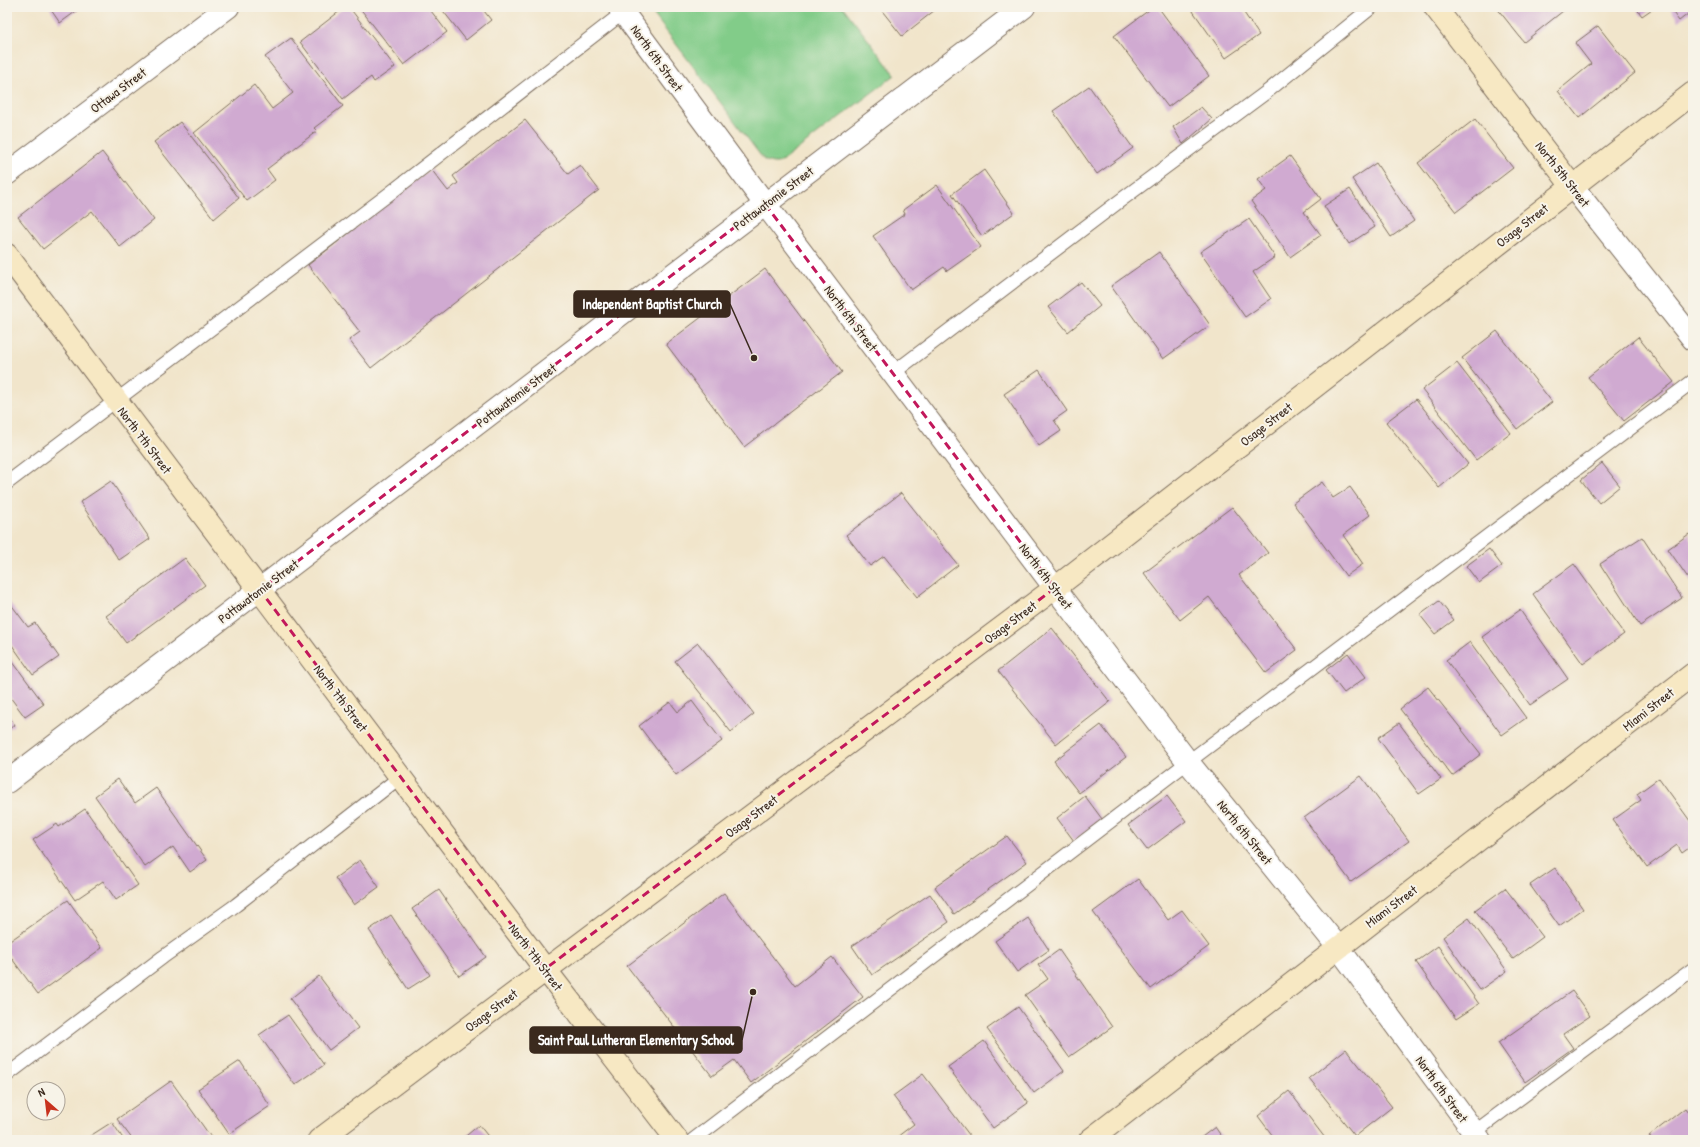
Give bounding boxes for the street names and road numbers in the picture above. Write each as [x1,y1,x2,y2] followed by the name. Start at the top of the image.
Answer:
[627,21,688,95] street label: North 6th Street
[86,63,150,117] street label: Ottawa Street
[1532,137,1595,211] street label: North 5th Street
[729,161,817,234] street label: Pottawatomie Street
[1492,199,1552,251] street label: Osage Street
[820,281,882,355] street label: North 6th Street
[472,358,560,431] street label: Pottawatomie Street
[1236,398,1296,450] street label: Osage Street
[114,403,176,478] street label: North 7th Street
[1015,539,1077,613] street label: North 6th Street
[214,554,302,627] street label: Pottawatomie Street
[980,596,1040,648] street label: Osage Street
[310,661,372,736] street label: North 7th Street
[1619,683,1678,735] street label: Miami Street
[721,790,781,842] street label: Osage Street
[1213,796,1277,869] street label: North 6th Street
[1361,880,1421,931] street label: Miami Street
[505,920,567,995] street label: North 7th Street
[461,984,521,1036] street label: Osage Street
[1412,1052,1473,1126] street label: North 6th Street

